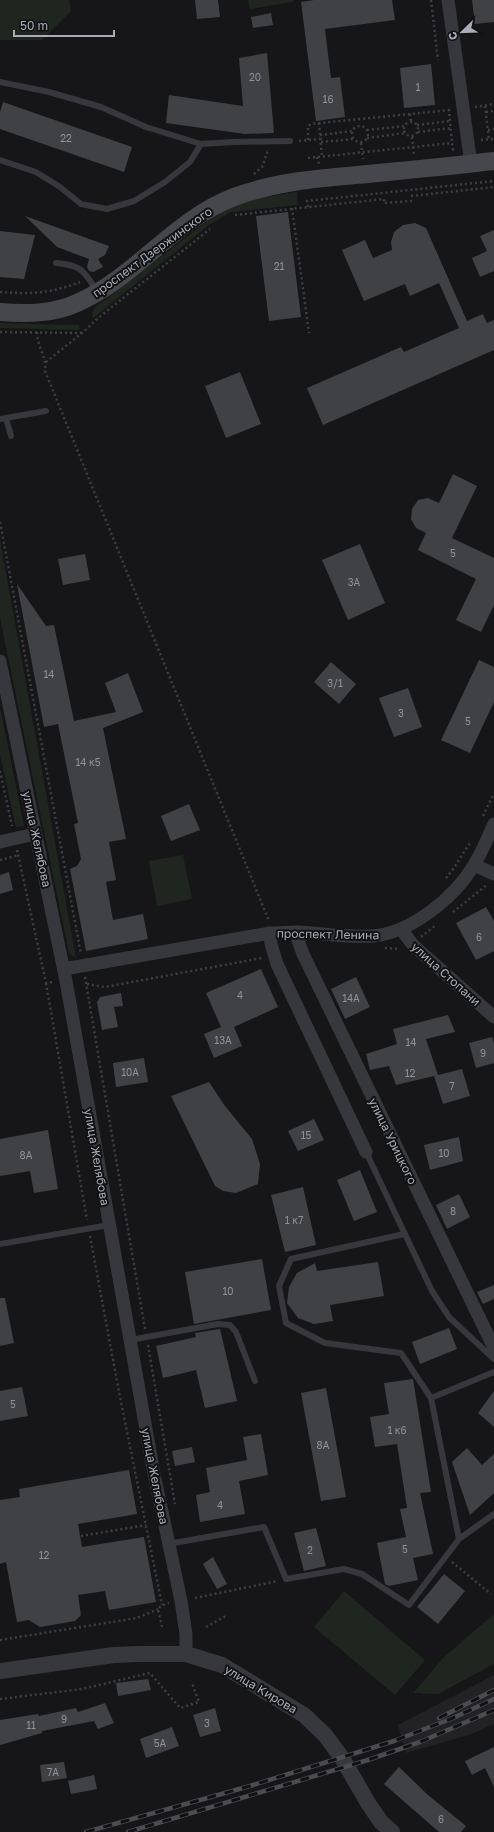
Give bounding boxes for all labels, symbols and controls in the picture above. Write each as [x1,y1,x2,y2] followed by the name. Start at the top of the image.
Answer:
[14,12,114,38] scale bar
[442,12,482,52] north arrow
[20,18,48,33] text: 50 m
[445,30,460,42] text: С
[249,71,261,83] house number: 20
[416,81,421,93] house number: 1
[323,93,333,105] house number: 16
[60,132,72,144] house number: 22
[89,203,215,301] street label: проспект Дзержинского
[274,260,284,272] house number: 21
[450,547,456,559] house number: 5
[348,576,361,588] house number: 3А
[44,668,54,680] house number: 14
[327,677,343,689] house number: 3/1
[398,707,404,719] house number: 3
[465,715,471,727] house number: 5
[76,756,101,768] house number: 14 к5
[19,789,55,889] street label: улица Желябова
[277,926,379,942] street label: проспект Ленина
[476,931,482,943] house number: 6
[408,939,484,1009] street label: улица Стопани
[237,989,243,1001] house number: 4
[342,992,360,1004] house number: 14А
[214,1034,232,1046] house number: 13А
[406,1036,416,1048] house number: 14
[480,1047,486,1059] house number: 9
[121,1066,139,1078] house number: 10А
[405,1067,416,1079] house number: 12
[449,1080,455,1092] house number: 7
[366,1095,420,1187] street label: улица Урицкого
[81,1107,113,1207] street label: улица Желябова
[301,1129,312,1141] house number: 15
[438,1147,450,1159] house number: 10
[20,1149,33,1161] house number: 8А
[450,1205,456,1217] house number: 8
[285,1214,303,1226] house number: 1 к7
[222,1285,234,1297] house number: 10
[10,1398,16,1410] house number: 5
[387,1424,407,1436] house number: 1 к6
[138,1426,172,1526] street label: улица Желябова
[317,1439,330,1451] house number: 8А
[217,1499,223,1511] house number: 4
[402,1543,408,1555] house number: 5
[307,1544,313,1556] house number: 2
[39,1549,50,1561] house number: 12
[222,1661,300,1717] street label: улица Кирова
[61,1713,67,1725] house number: 9
[204,1717,210,1729] house number: 3
[26,1719,36,1731] house number: 11
[154,1737,167,1749] house number: 5А
[47,1766,59,1778] house number: 7А
[438,1813,444,1825] house number: 6

